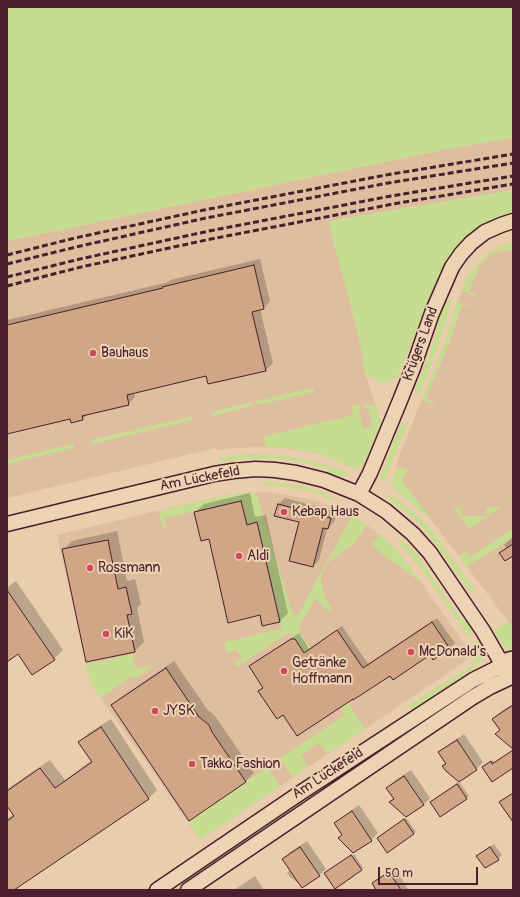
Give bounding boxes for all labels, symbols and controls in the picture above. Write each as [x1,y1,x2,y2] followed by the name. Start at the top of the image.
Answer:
[400,305,442,383] street label: Krügers Land
[101,345,148,361] place label: Bauhaus
[88,348,98,358] marker: Bauhaus
[159,463,241,495] street label: Am Lückefeld
[292,504,359,520] place label: Kebap Haus
[279,507,289,517] marker: Kebap Haus
[247,548,269,564] place label: Aldi
[234,551,244,561] marker: Aldi
[98,560,161,576] place label: Rossmann
[85,563,95,573] marker: Rossmann
[114,626,133,642] place label: KiK
[101,629,111,639] marker: KiK
[419,644,486,660] place label: McDonald's
[406,647,416,657] marker: McDonald's
[292,655,352,688] place label: Getränke Hoffmann
[279,666,289,676] marker: Getränke Hoffmann
[163,703,194,719] place label: JYSK
[150,706,160,716] marker: JYSK
[289,745,367,803] street label: Am Lückefeld
[200,756,281,772] place label: Takko Fashion
[187,759,197,769] marker: Takko Fashion
[380,859,480,885] scale bar
[385,866,413,881] text: 50 m

